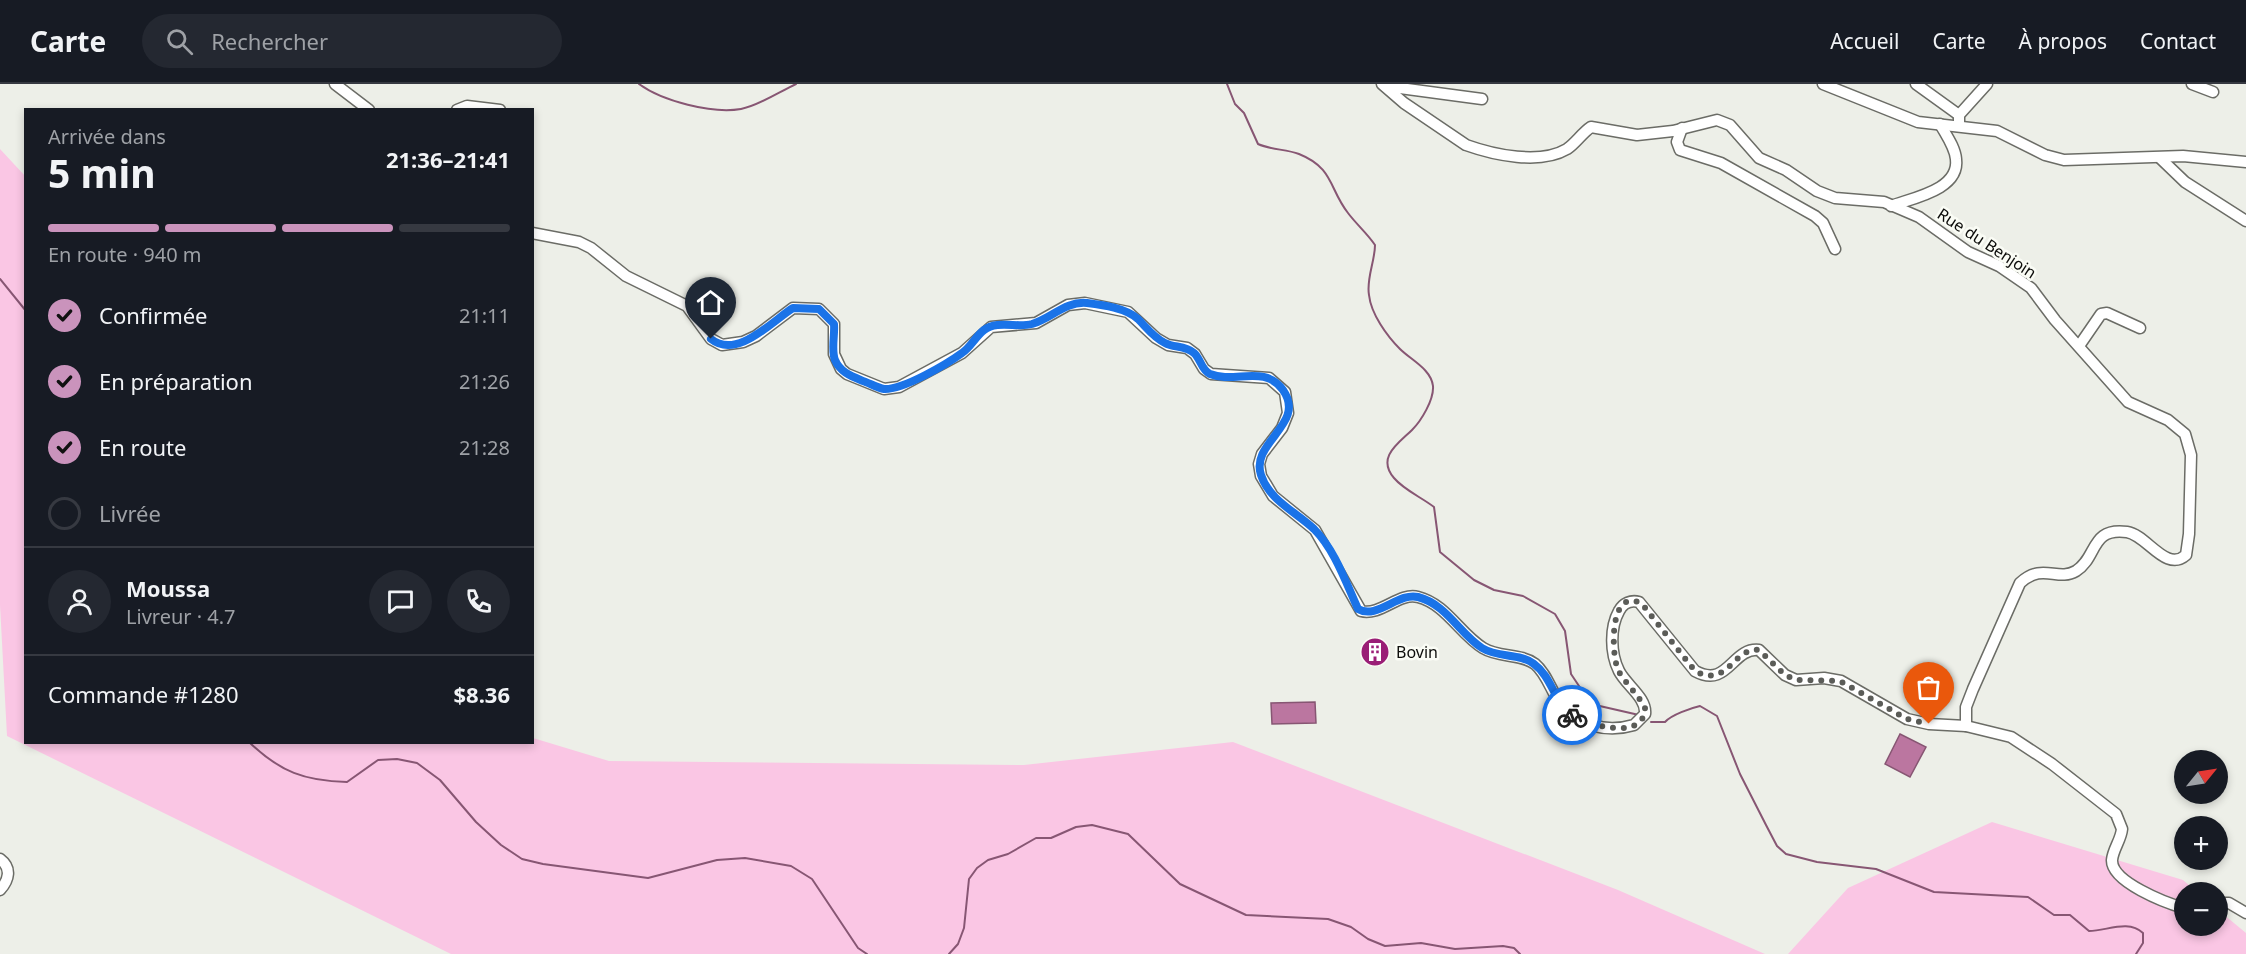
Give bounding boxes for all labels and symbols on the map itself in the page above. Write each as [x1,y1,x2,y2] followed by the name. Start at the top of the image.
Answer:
[1933,203,2041,283] street label: Rue du Benjoin
[685,277,736,339] pin
[1359,636,1391,668] building icon: Bovin
[1396,641,1438,663] place label: Bovin
[1903,662,1954,724] pin
[1542,685,1602,745] courier
[2174,750,2228,804] north arrow

